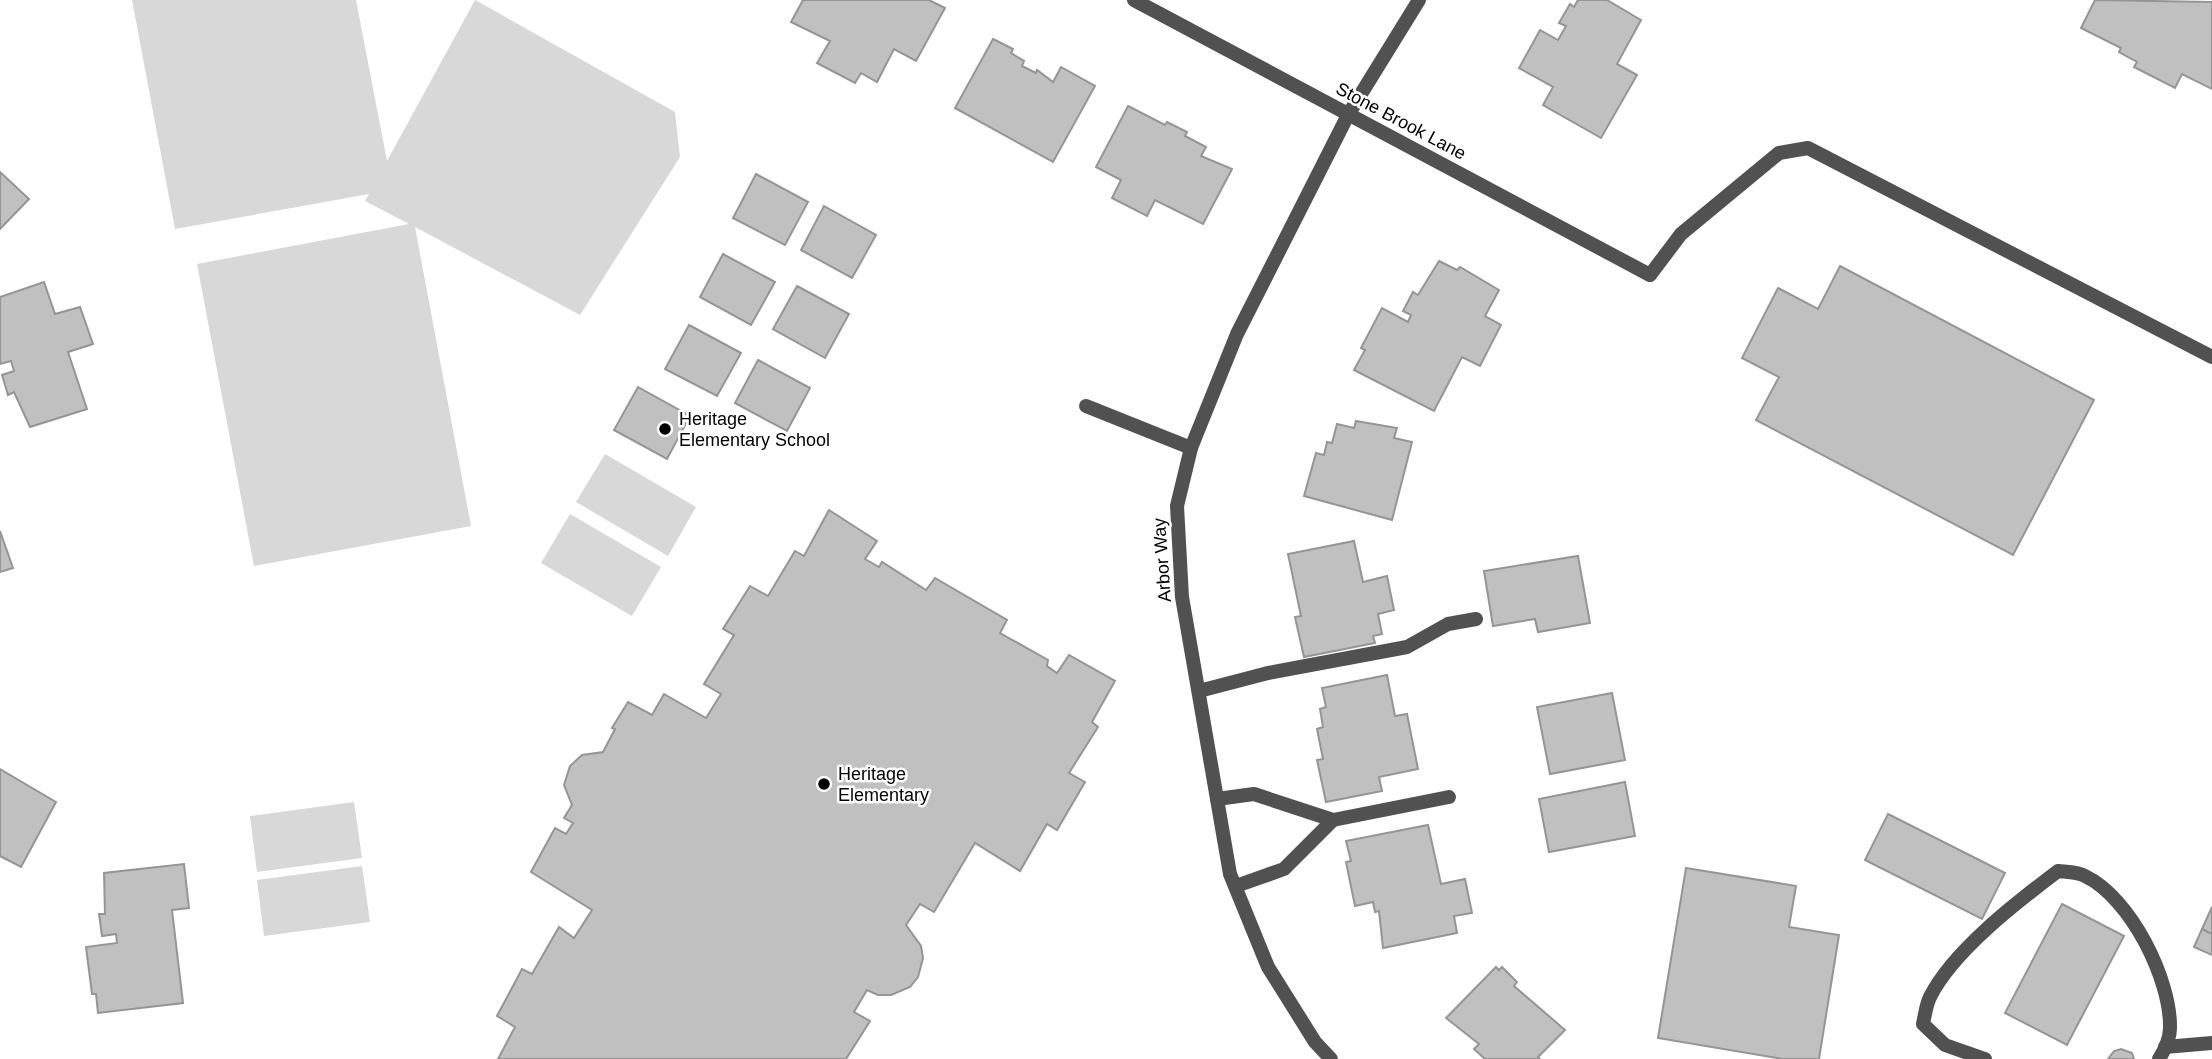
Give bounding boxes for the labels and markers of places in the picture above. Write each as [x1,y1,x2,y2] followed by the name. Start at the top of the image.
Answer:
[679,409,830,450] place label: Heritage Elementary School
[657,421,673,437] marker: Heritage Elementary School
[838,764,929,805] place label: Heritage Elementary
[816,776,832,792] marker: Heritage Elementary

